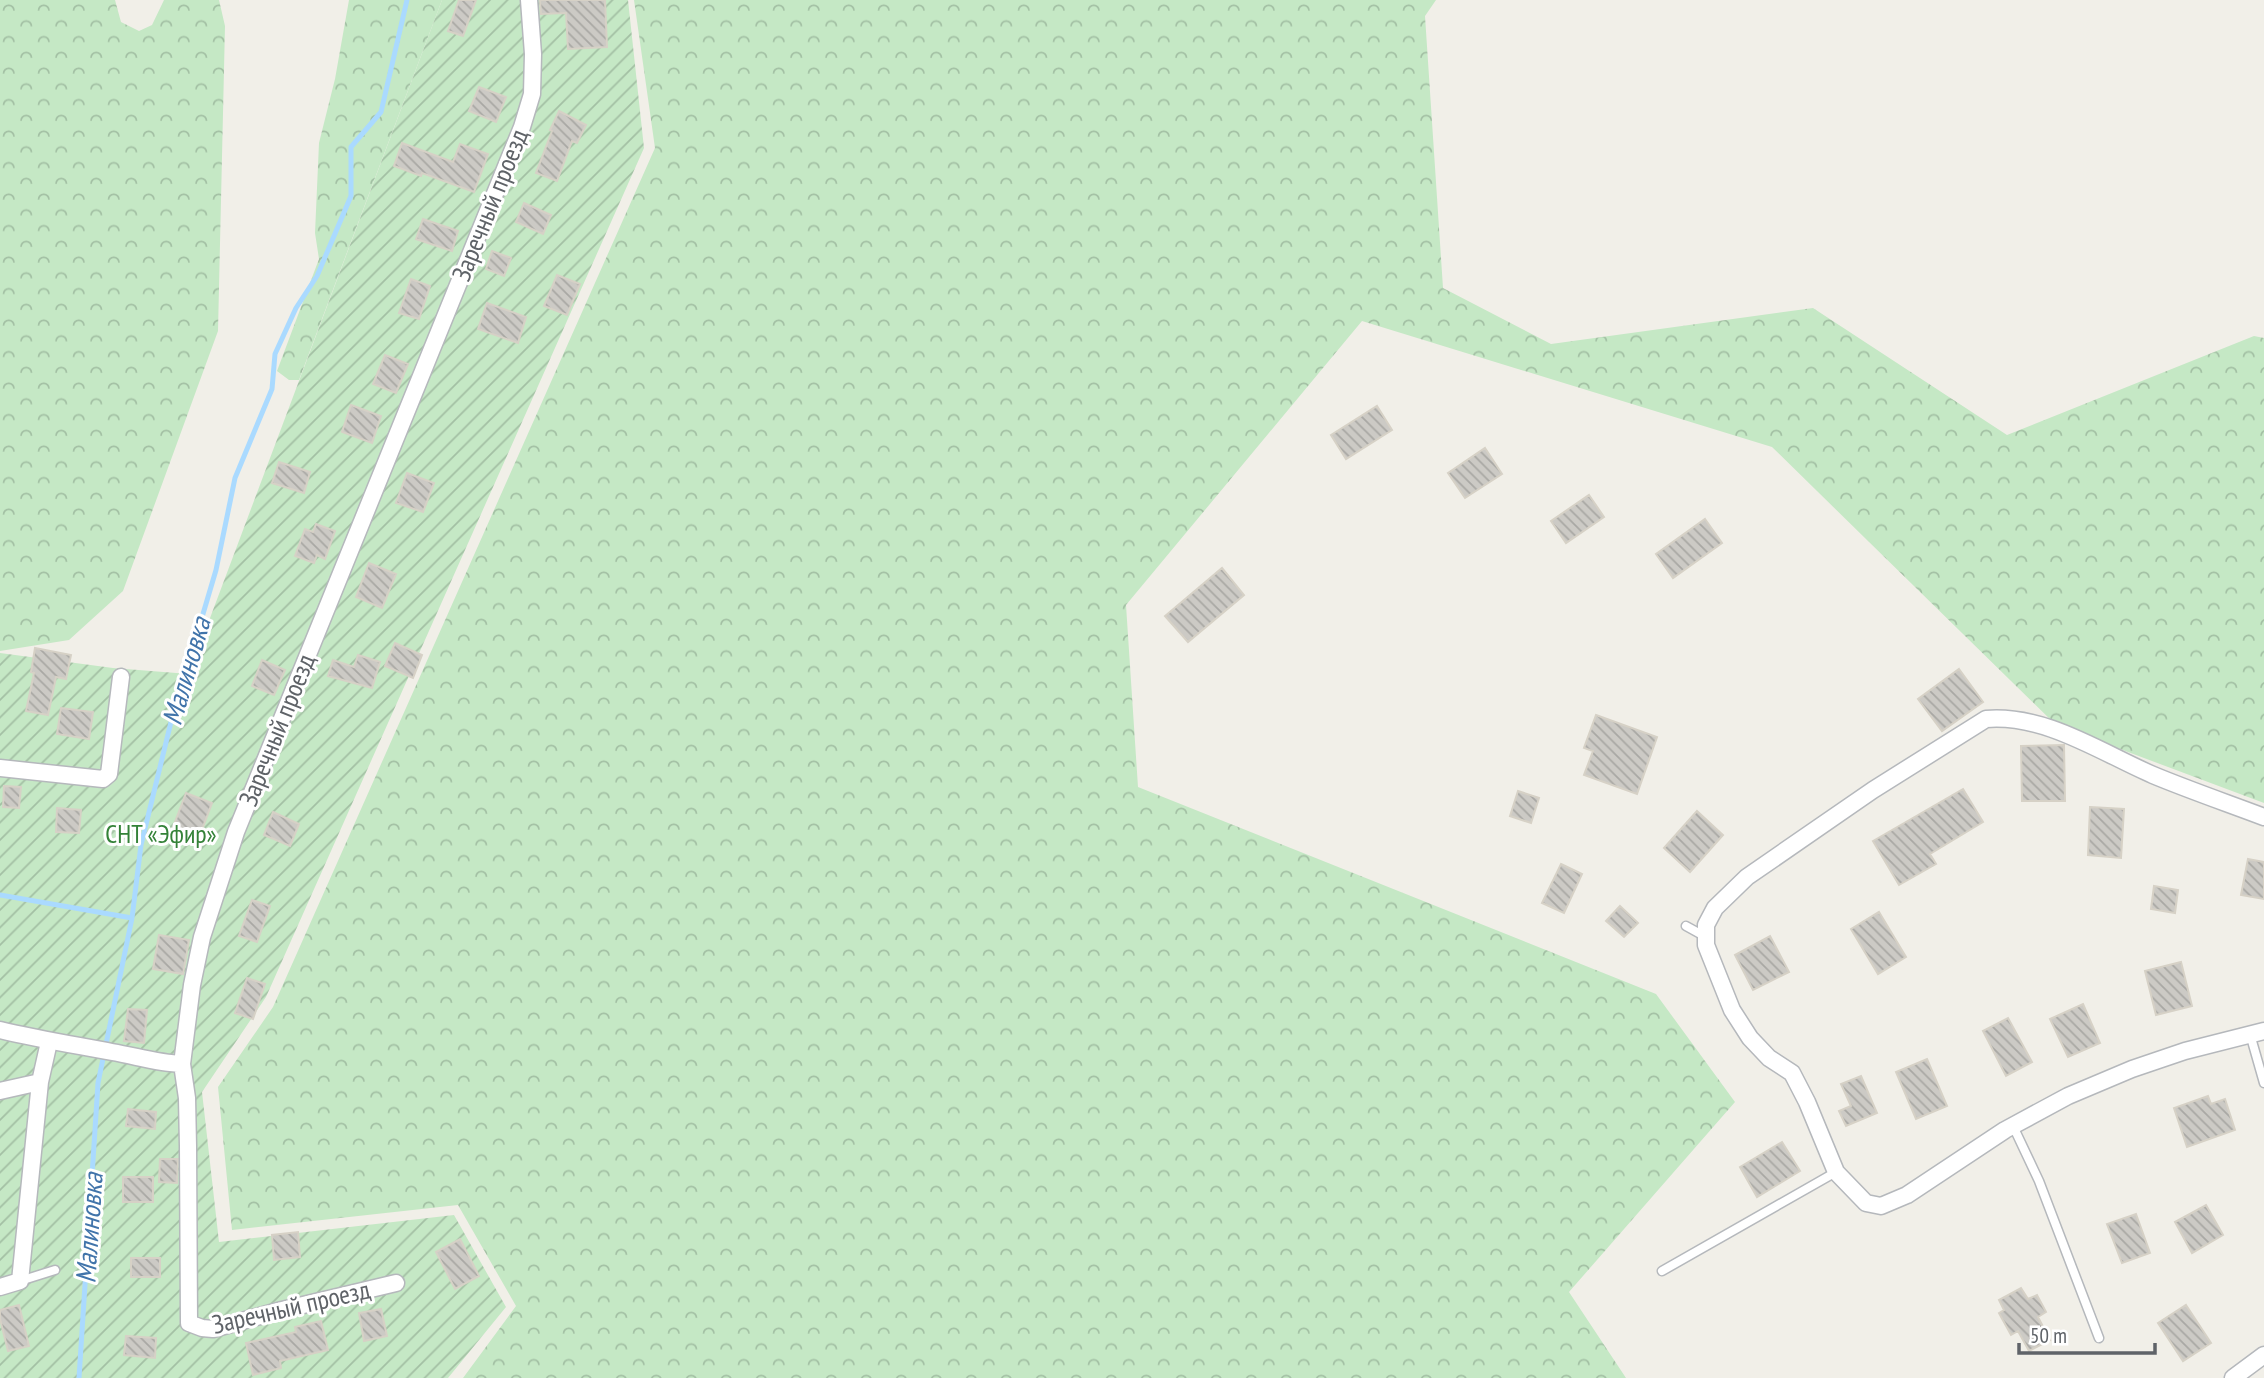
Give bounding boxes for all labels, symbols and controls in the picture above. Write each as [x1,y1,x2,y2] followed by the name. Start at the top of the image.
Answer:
[444,124,535,286] street label: Заречный проезд
[153,611,219,729] water label: Малиновка
[231,649,322,811] street label: Заречный проезд
[105,817,217,850] park label: СНТ «Эфир»
[66,1170,111,1284] water label: Малиновка
[209,1272,373,1341] street label: Заречный проезд
[2019,1312,2156,1356] scale bar
[2030,1322,2067,1349] text: 50 m

